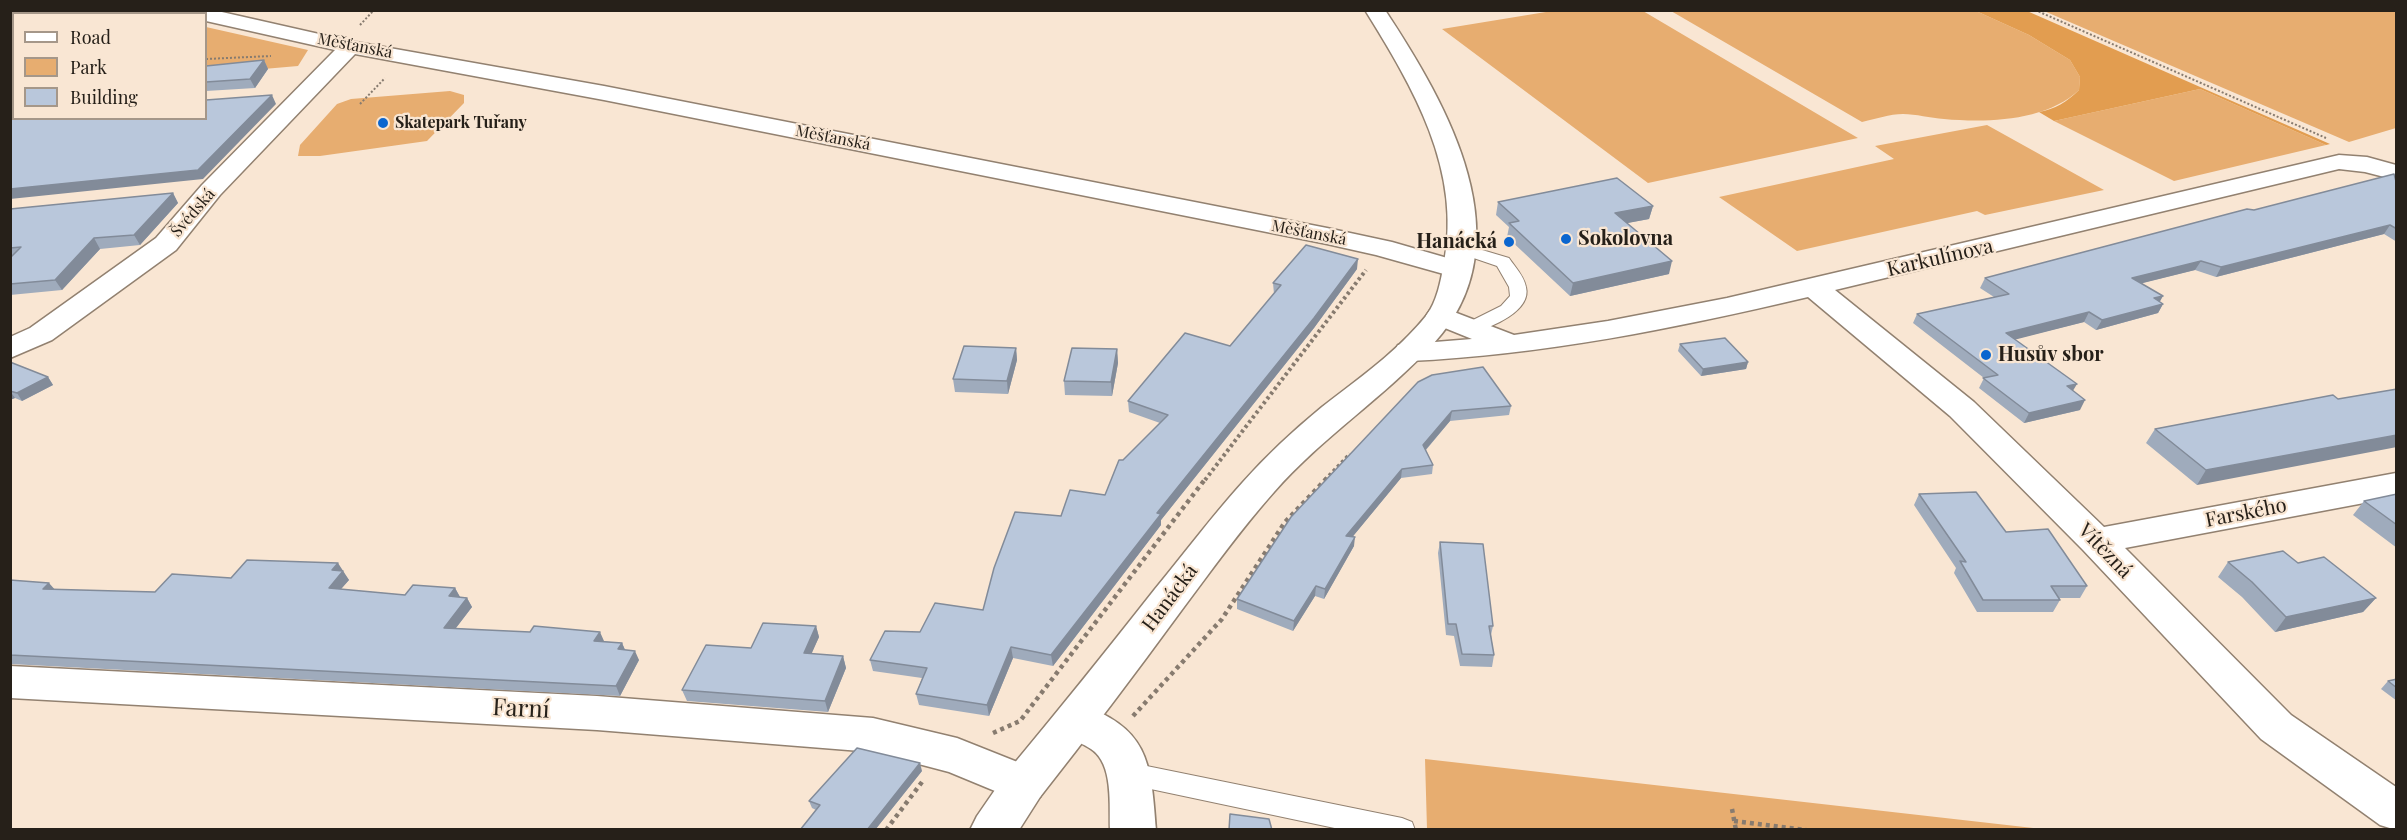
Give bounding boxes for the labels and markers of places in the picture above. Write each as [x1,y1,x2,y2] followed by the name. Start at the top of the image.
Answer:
[395,113,527,133] place label: Skatepark Tuřany
[376,116,390,130] marker: Skatepark Tuřany
[1578,227,1673,251] place label: Sokolovna
[1416,230,1497,254] place label: Hanácká
[1559,232,1573,246] marker: Sokolovna
[1502,235,1516,249] marker: Hanácká
[1998,343,2104,367] place label: Husův sbor
[1979,348,1993,362] marker: Husův sbor

